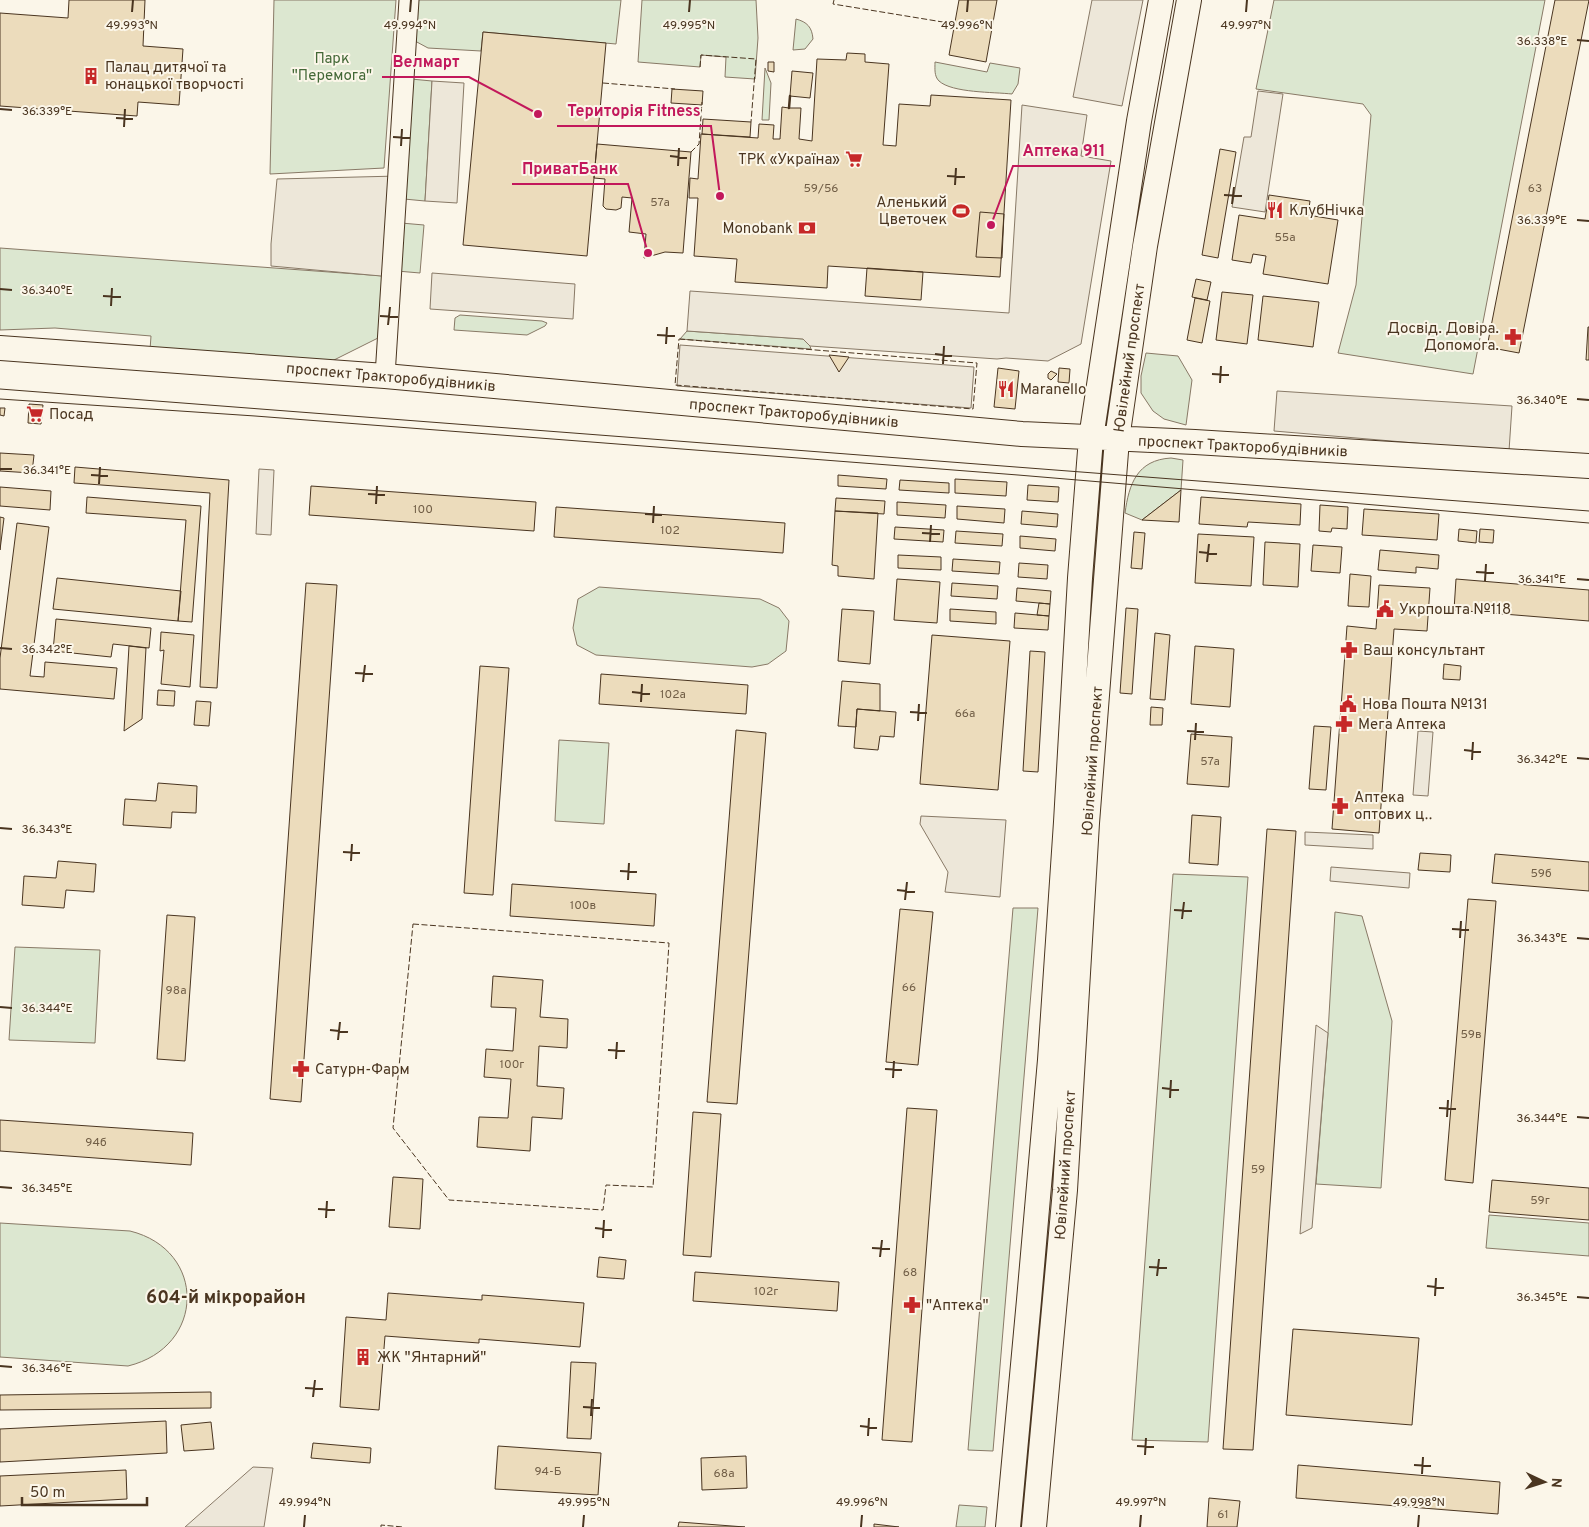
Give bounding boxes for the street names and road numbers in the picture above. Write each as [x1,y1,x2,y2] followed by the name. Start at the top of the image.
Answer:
[1111,282,1150,434] street label: Ювілейний проспект
[285,360,496,397] street label: проспект Тракторобудівників
[688,396,899,433] street label: проспект Тракторобудівників
[1137,433,1348,462] street label: проспект Тракторобудівників
[1079,685,1108,837] street label: Ювілейний проспект
[1052,1089,1081,1241] street label: Ювілейний проспект

